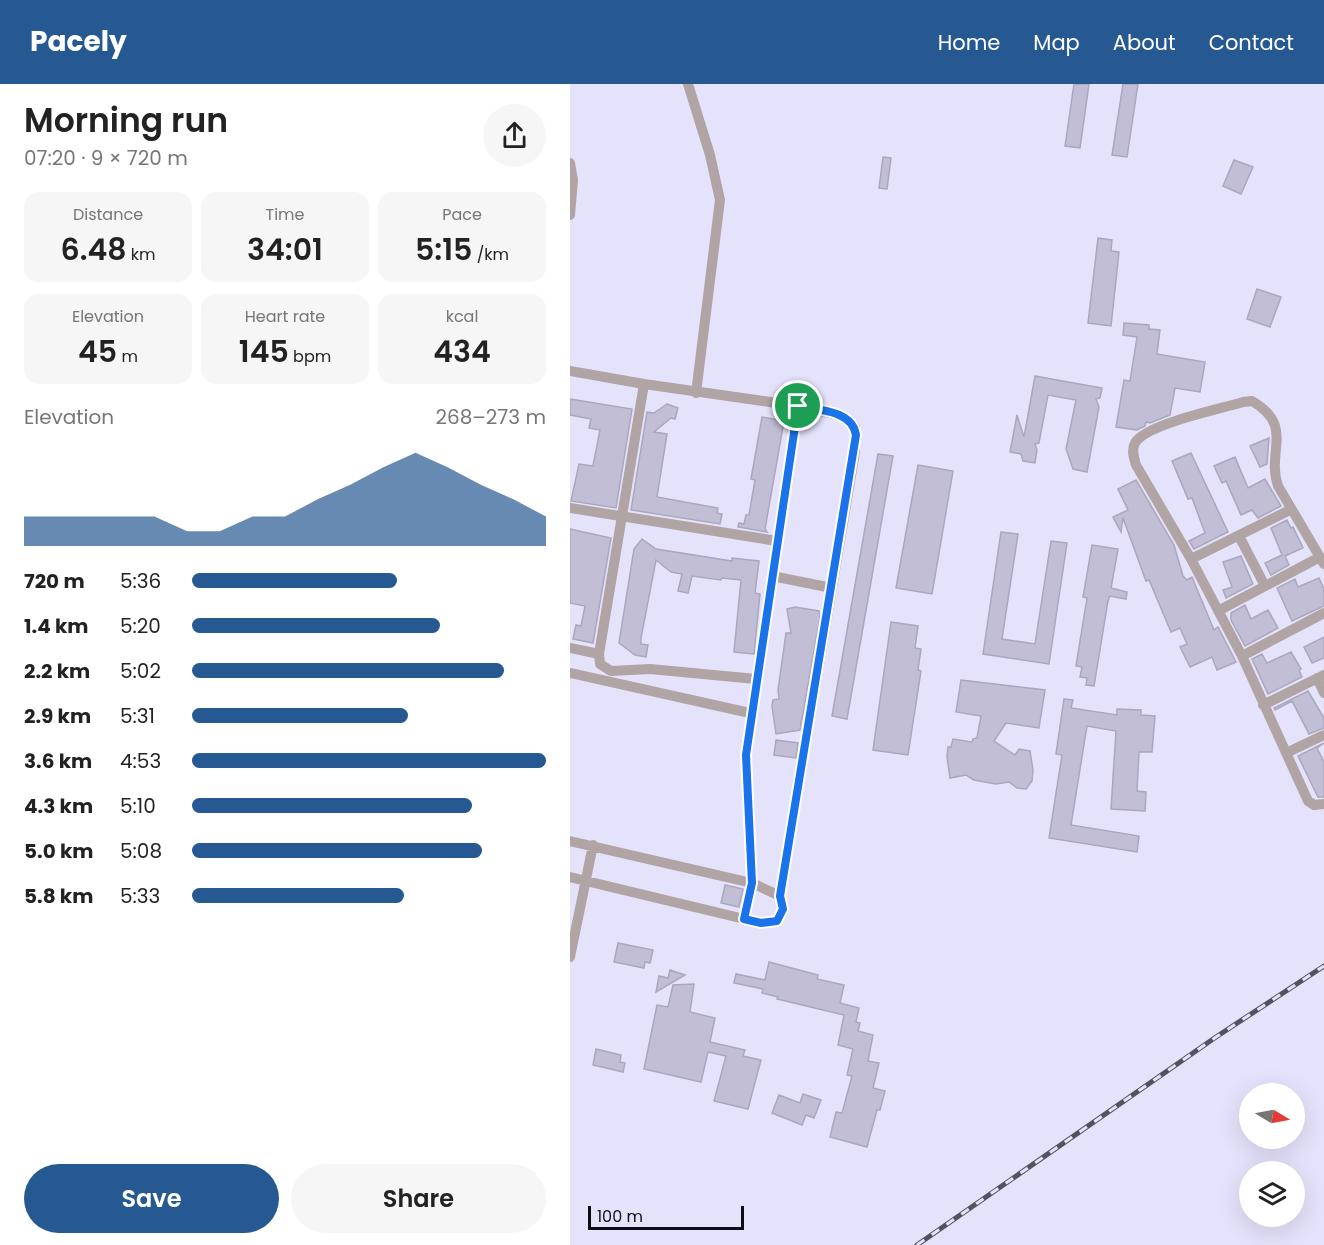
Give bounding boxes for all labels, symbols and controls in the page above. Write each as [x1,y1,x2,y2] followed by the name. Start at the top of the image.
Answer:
[30,22,127,61] text: Pacely
[938,28,1000,57] text: Home
[1033,28,1080,57] text: Map
[1113,28,1176,57] text: About
[1209,28,1294,57] text: Contact
[24,97,228,144] text: Morning run
[483,104,546,167] button: share
[24,144,188,172] text: 07:20 · 9 × 720 m
[73,203,143,226] text: Distance
[266,203,305,226] text: Time
[442,203,482,226] text: Pace
[60,228,127,271] text: 6.48
[247,228,323,271] text: 34:01
[415,228,472,271] text: 5:15
[127,243,156,266] text: km
[472,243,509,266] text: /km
[72,305,144,328] text: Elevation
[245,305,325,328] text: Heart rate
[446,305,478,328] text: kcal
[78,330,117,373] text: 45
[239,330,289,373] text: 145
[433,330,491,373] text: 434
[117,345,138,368] text: m
[289,345,331,368] text: bpm
[772,380,823,431] pin
[781,389,814,422] icon: arrive
[24,403,114,431] text: Elevation
[436,403,546,431] text: 268–273 m
[24,567,85,595] text: 720 m
[120,567,161,595] text: 5:36
[24,612,88,640] text: 1.4 km
[120,612,161,640] text: 5:20
[24,657,90,685] text: 2.2 km
[120,657,161,685] text: 5:02
[24,702,91,730] text: 2.9 km
[120,702,155,730] text: 5:31
[24,747,92,775] text: 3.6 km
[120,747,161,775] text: 4:53
[24,792,93,820] text: 4.3 km
[120,792,156,820] text: 5:10
[24,837,93,865] text: 5.0 km
[120,837,162,865] text: 5:08
[24,882,93,910] text: 5.8 km
[120,882,160,910] text: 5:33
[1239,1083,1305,1149] north arrow
[1239,1083,1305,1227] map controls
[1239,1161,1305,1227] button: layers
[24,1164,279,1233] button: Save
[291,1164,546,1233] button: Share
[588,1203,744,1230] scale bar
[597,1205,643,1228] text: 100 m

